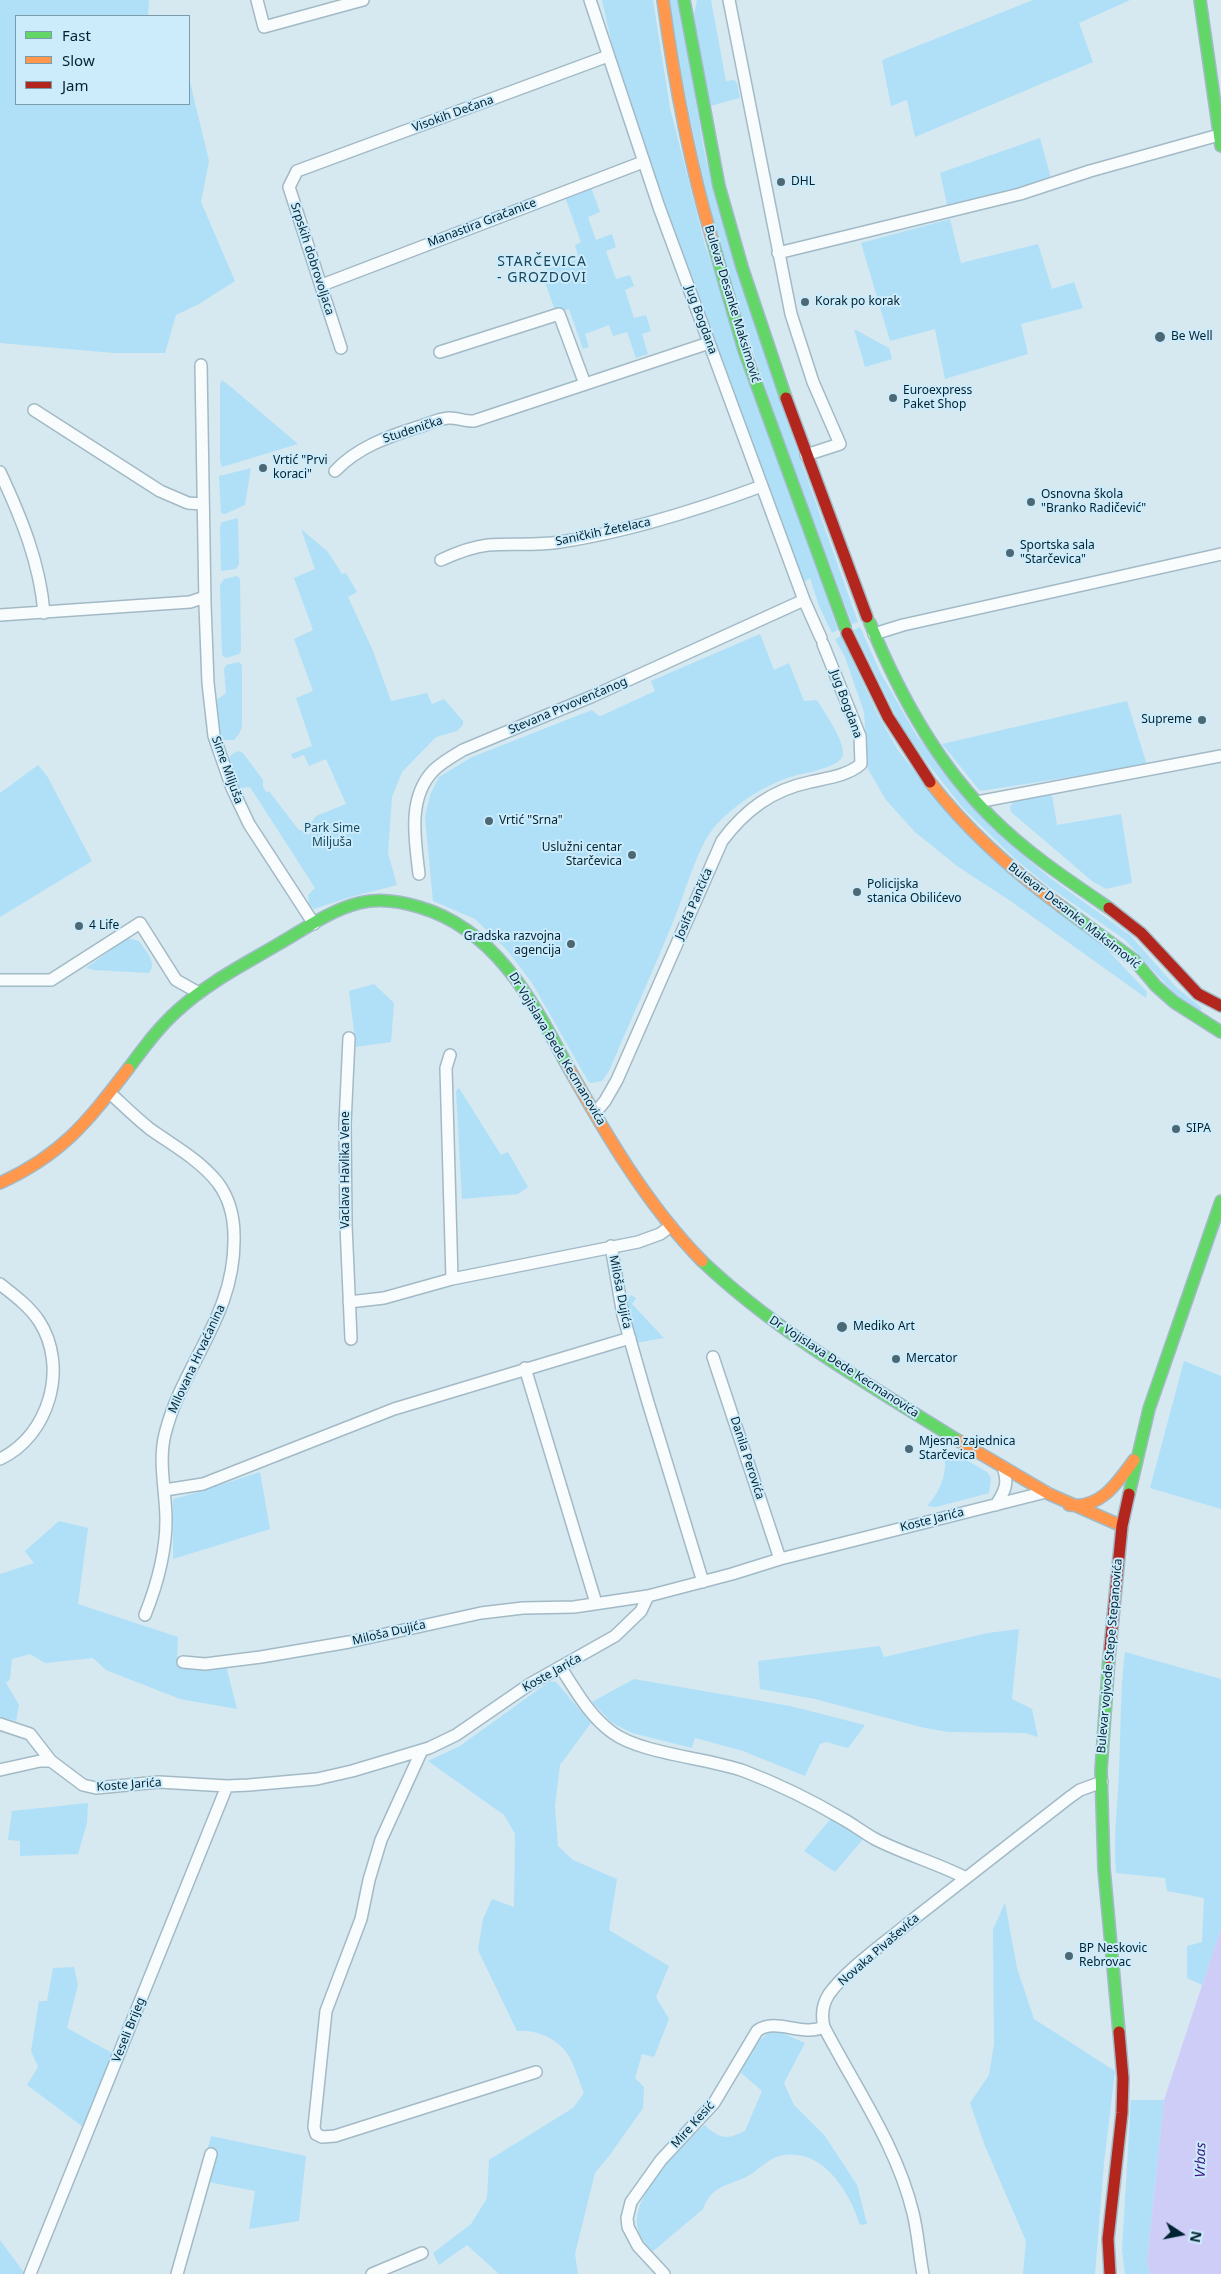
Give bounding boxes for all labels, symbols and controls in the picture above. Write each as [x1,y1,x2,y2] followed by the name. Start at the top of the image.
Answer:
[15,15,190,105] legend
[62,25,91,45] text: Fast
[62,50,95,70] text: Slow
[62,75,89,95] text: Jam
[410,93,496,135] street label: Visokih Dečana
[791,175,815,189] place label: DHL
[775,176,787,188] marker: DHL
[426,196,538,250] street label: Manastira Gračanice
[287,201,337,317] street label: Srpskih dobrovoljaca
[701,224,763,384] street label: Bulevar Desanke Maksimović
[496,254,588,286] district label: STARČEVICA - GROZDOVI
[682,284,720,356] street label: Jug Bogdana
[815,295,900,309] place label: Korak po korak
[799,296,811,308] marker: Korak po korak
[1153,330,1167,344] marker: Be Well
[1171,330,1213,344] place label: Be Well
[903,384,972,412] place label: Euroexpress Paket Shop
[887,392,899,404] marker: Euroexpress Paket Shop
[381,414,445,446] street label: Studenička
[273,454,328,482] place label: Vrtić "Prvi koraci"
[257,462,269,474] marker: Vrtić "Prvi koraci"
[1041,488,1146,516] place label: Osnovna škola "Branko Radičević"
[1025,496,1037,508] marker: Osnovna škola "Branko Radičević"
[554,515,652,549] street label: Saničkih Žetelaca
[1020,539,1095,567] place label: Sportska sala "Starčevica"
[1004,547,1016,559] marker: Sportska sala "Starčevica"
[827,668,865,740] street label: Jug Bogdana
[506,674,630,738] street label: Stevana Prvovenčanog
[1141,713,1192,727] place label: Supreme
[1196,714,1208,726] marker: Supreme
[208,734,246,806] street label: Sime Miljuša
[499,814,563,828] place label: Vrtić "Srna"
[483,815,495,827] marker: Vrtić "Srna"
[304,822,360,850] park label: Park Sime Miljuša
[542,841,622,869] place label: Uslužni centar Starčevica
[626,849,638,861] marker: Uslužni centar Starčevica
[1005,860,1143,972] street label: Bulevar Desanke Maksimović
[673,866,715,942] street label: Josifa Pančića
[867,878,962,906] place label: Policijska stanica Obilićevo
[851,886,863,898] marker: Policijska stanica Obilićevo
[89,919,119,933] place label: 4 Life
[73,920,85,932] marker: 4 Life
[464,930,561,958] place label: Gradska razvojna agencija
[565,938,577,950] marker: Gradska razvojna agencija
[506,970,608,1128] street label: Dr Vojislava Đede Kecmanovića
[339,1111,353,1229] street label: Vaclava Havlika Vene
[1186,1122,1211,1136] place label: SIPA
[1170,1123,1182,1135] marker: SIPA
[606,1254,634,1330] street label: Miloša Dujića
[166,1302,228,1416] street label: Milovana Hrvaćanina
[766,1313,922,1421] street label: Dr Vojislava Đede Kecmanovića
[835,1320,849,1334] marker: Mediko Art
[853,1320,915,1334] place label: Mediko Art
[906,1352,957,1366] place label: Mercator
[890,1353,902,1365] marker: Mercator
[727,1415,767,1501] street label: Danila Perovića
[919,1435,1015,1463] place label: Mjesna zajednica Starčevica
[903,1443,915,1455] marker: Mjesna zajednica Starčevica
[899,1505,965,1535] street label: Koste Jarića
[1094,1558,1126,1754] street label: Bulevar vojvode Stepe Stepanovića
[351,1618,427,1648] street label: Miloša Dujića
[520,1651,584,1695] street label: Koste Jarića
[96,1776,162,1794] street label: Koste Jarića
[836,1911,922,1989] street label: Novaka Pivaševića
[1079,1942,1147,1970] place label: BP Neskovic Rebrovac
[1063,1950,1075,1962] marker: BP Neskovic Rebrovac
[109,1995,149,2065] street label: Veseli Brijeg
[668,2099,718,2151] street label: Mire Kesić
[1192,2142,1210,2178] water label: Vrbas
[1156,2209,1206,2259] north arrow
[1186,2230,1207,2244] text: N

